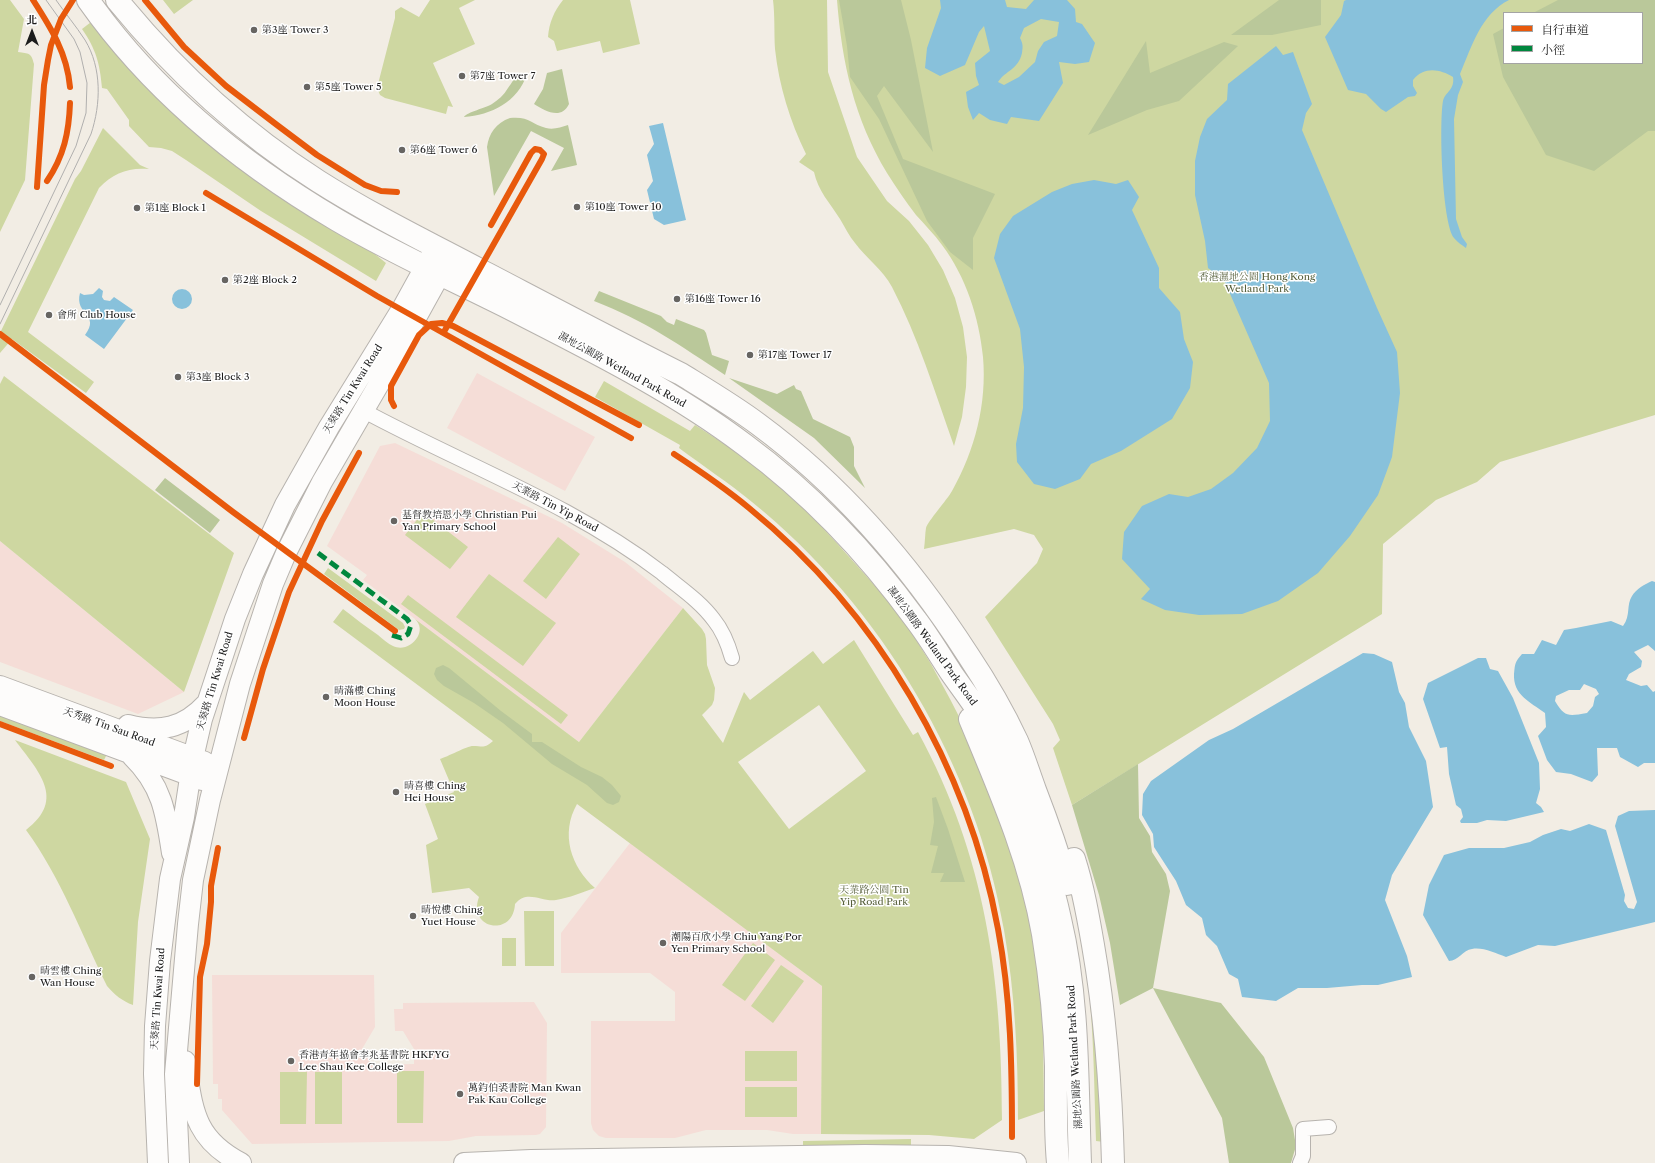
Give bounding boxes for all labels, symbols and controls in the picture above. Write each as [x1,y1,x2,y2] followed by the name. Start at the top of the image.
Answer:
[12,12,52,52] north arrow
[1503,12,1643,64] legend
[27,13,38,27] text: 北
[1541,22,1589,37] text: 自行車道
[262,24,329,36] place label: 第3座 Tower 3
[249,25,259,35] marker: 第3座 Tower 3
[1541,42,1565,57] text: 小徑
[470,70,535,82] place label: 第7座 Tower 7
[457,71,467,81] marker: 第7座 Tower 7
[315,81,381,93] place label: 第5座 Tower 5
[302,82,312,92] marker: 第5座 Tower 5
[410,144,477,156] place label: 第6座 Tower 6
[397,145,407,155] marker: 第6座 Tower 6
[585,201,662,213] place label: 第10座 Tower 10
[145,202,206,214] place label: 第1座 Block 1
[572,202,582,212] marker: 第10座 Tower 10
[132,203,142,213] marker: 第1座 Block 1
[1199,271,1315,294] park label: 香港濕地公園 Hong Kong Wetland Park
[233,274,297,286] place label: 第2座 Block 2
[220,275,230,285] marker: 第2座 Block 2
[685,293,761,305] place label: 第16座 Tower 16
[672,294,682,304] marker: 第16座 Tower 16
[57,309,136,321] place label: 會所 Club House
[44,310,54,320] marker: 會所 Club House
[556,330,688,410] street label: 濕地公園路 Wetland Park Road
[321,342,385,436] street label: 天葵路 Tin Kwai Road
[758,349,832,361] place label: 第17座 Tower 17
[745,350,755,360] marker: 第17座 Tower 17
[186,371,249,383] place label: 第3座 Block 3
[173,372,183,382] marker: 第3座 Block 3
[510,479,600,535] street label: 天業路 Tin Yip Road
[402,509,537,532] place label: 基督教培恩小學 Christian Pui Yan Primary School
[389,516,399,526] marker: 基督教培恩小學 Christian Pui Yan Primary School
[885,584,979,708] street label: 濕地公園路 Wetland Park Road
[194,630,236,732] street label: 天葵路 Tin Kwai Road
[334,685,396,708] place label: 晴滿樓 Ching Moon House
[321,692,331,702] marker: 晴滿樓 Ching Moon House
[61,705,157,749] street label: 天秀路 Tin Sau Road
[404,780,465,804] place label: 晴喜樓 Ching Hei House
[391,787,401,797] marker: 晴喜樓 Ching Hei House
[839,884,909,908] park label: 天業路公園 Tin Yip Road Park
[421,904,482,928] place label: 晴悅樓 Ching Yuet House
[408,911,418,921] marker: 晴悅樓 Ching Yuet House
[671,931,802,954] place label: 潮陽百欣小學 Chiu Yang Por Yen Primary School
[658,938,668,948] marker: 潮陽百欣小學 Chiu Yang Por Yen Primary School
[148,947,168,1051] street label: 天葵路 Tin Kwai Road
[40,965,101,988] place label: 晴雲樓 Ching Wan House
[27,972,37,982] marker: 晴雲樓 Ching Wan House
[1065,985,1085,1129] street label: 濕地公園路 Wetland Park Road
[299,1049,449,1072] place label: 香港青年拹會李兆基書院 HKFYG Lee Shau Kee College
[286,1056,296,1066] marker: 香港青年拹會李兆基書院 HKFYG Lee Shau Kee College
[468,1082,581,1106] place label: 萬鈞伯裘書院 Man Kwan Pak Kau College
[455,1089,465,1099] marker: 萬鈞伯裘書院 Man Kwan Pak Kau College

